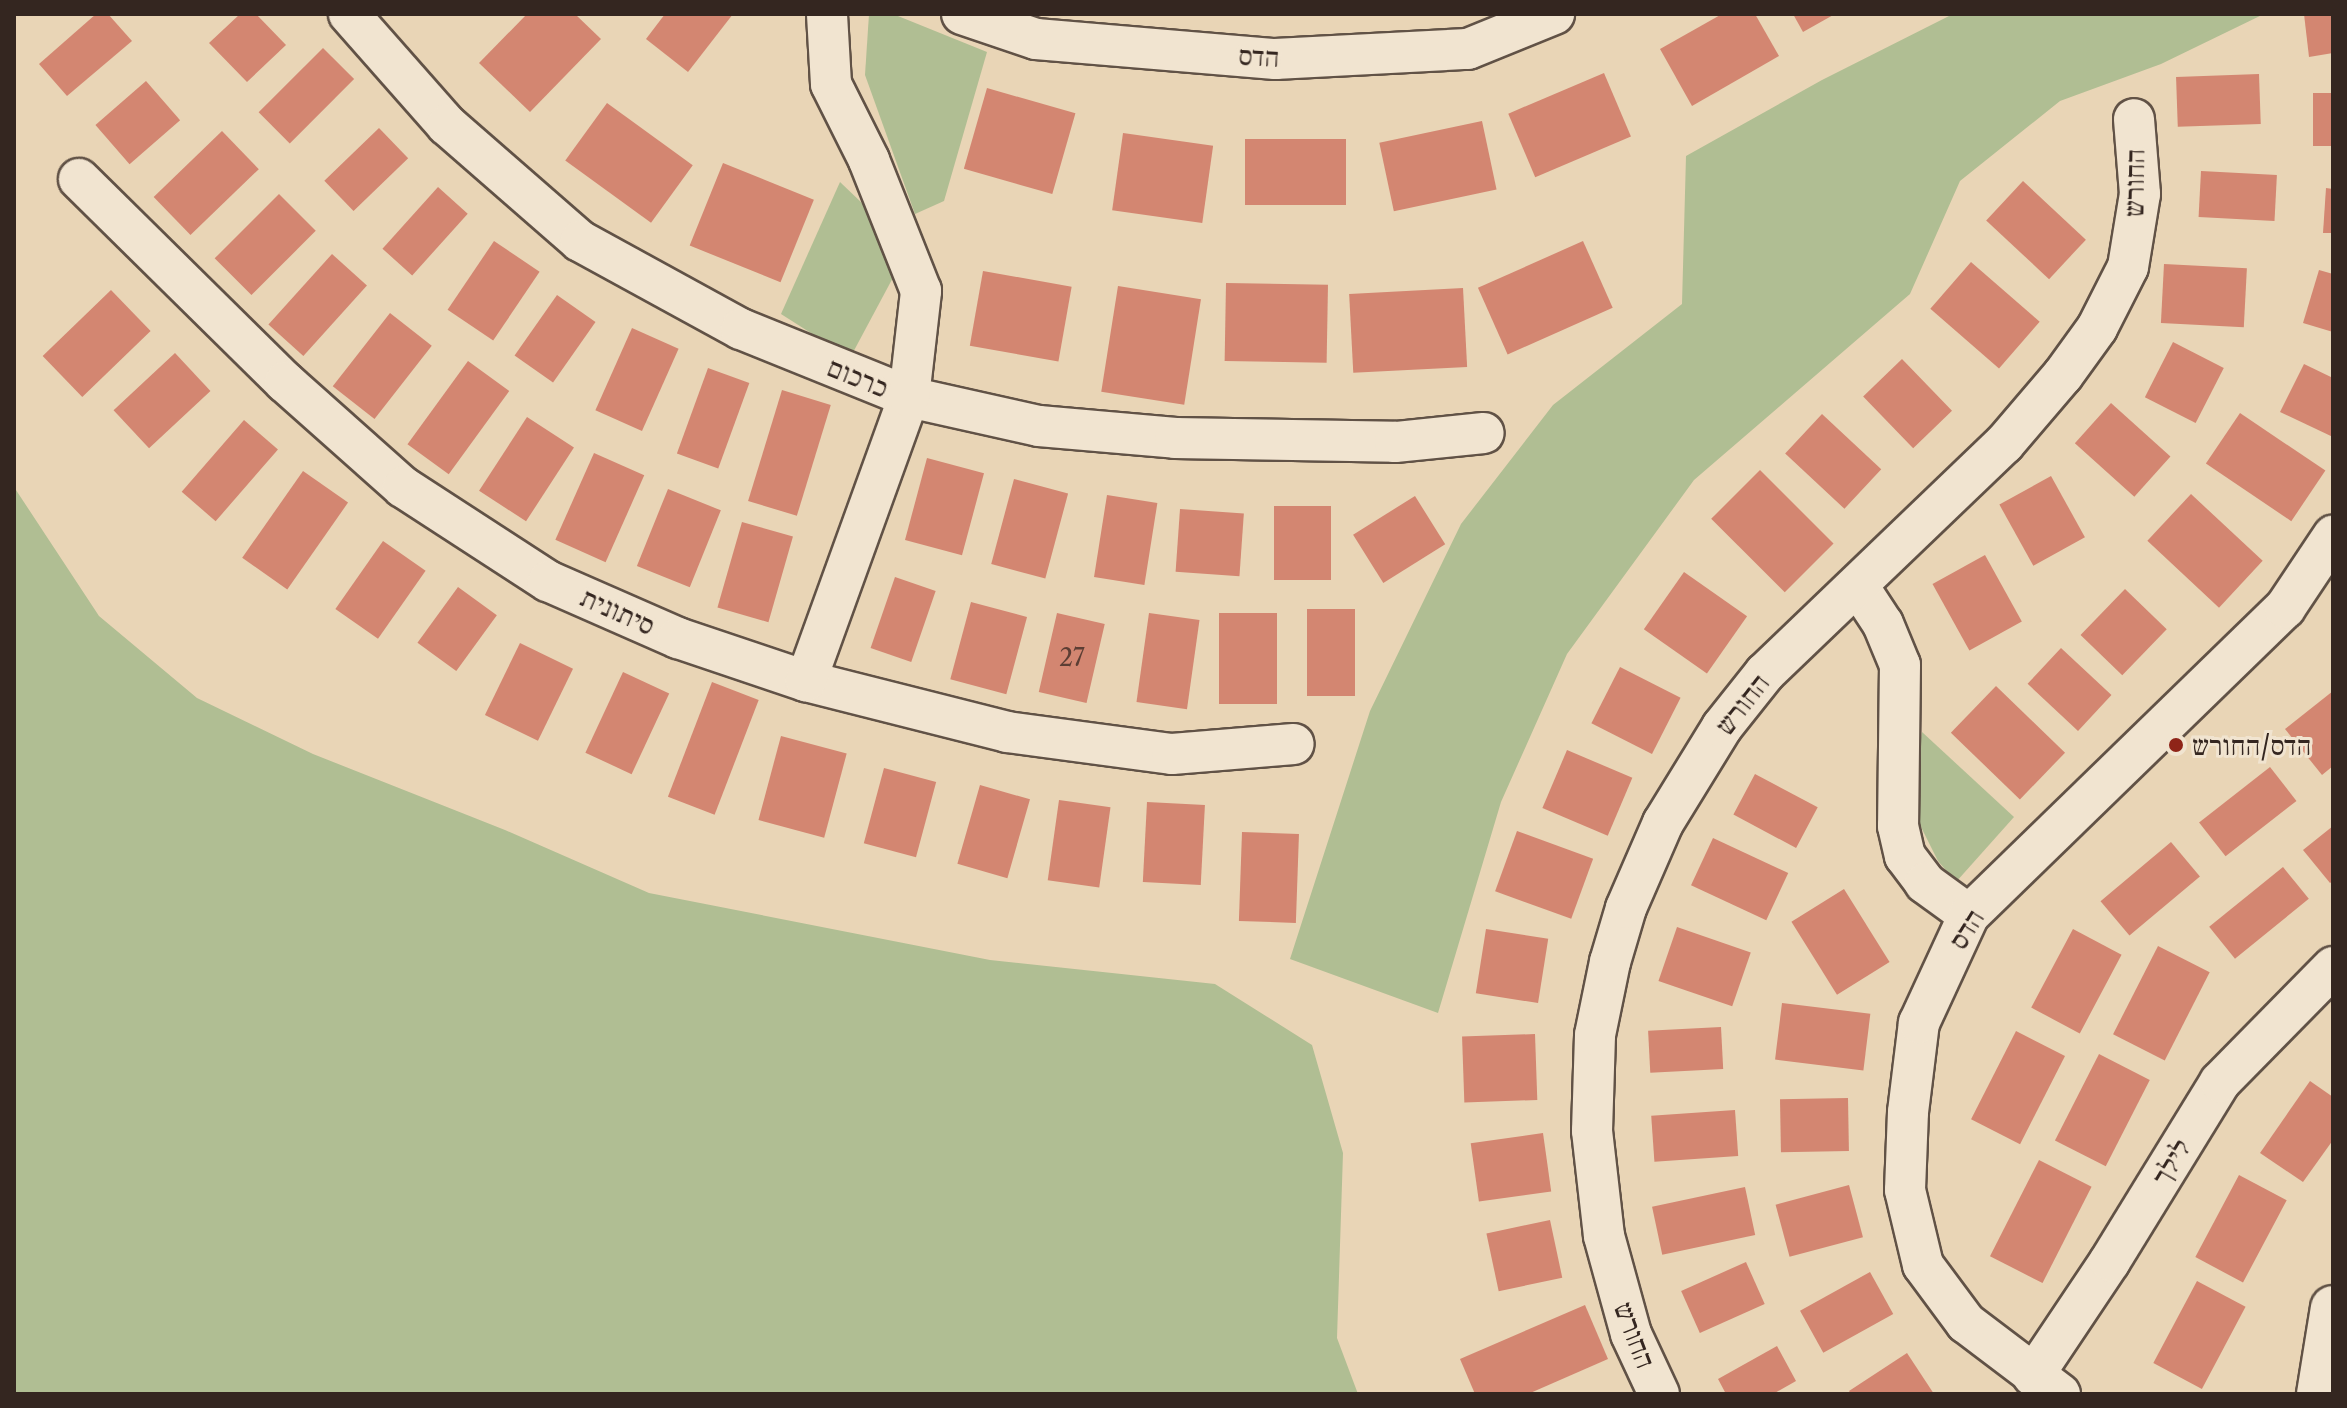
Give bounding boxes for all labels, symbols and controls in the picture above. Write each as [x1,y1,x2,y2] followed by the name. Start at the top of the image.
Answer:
[1238,38,1280,74] street label: הדס
[2117,149,2151,217] street label: החורש
[823,350,893,404] street label: כרכום
[576,580,660,642] street label: סיתונית
[1059,644,1085,672] house number: 27
[1708,667,1776,741] street label: החורש
[2192,728,2311,762] place label: הדס/החורש
[2167,736,2185,754] marker: הדס/החורש
[1941,903,1991,955] street label: הדס
[2144,1133,2198,1191] street label: לילך
[1607,1297,1663,1373] street label: החורש

